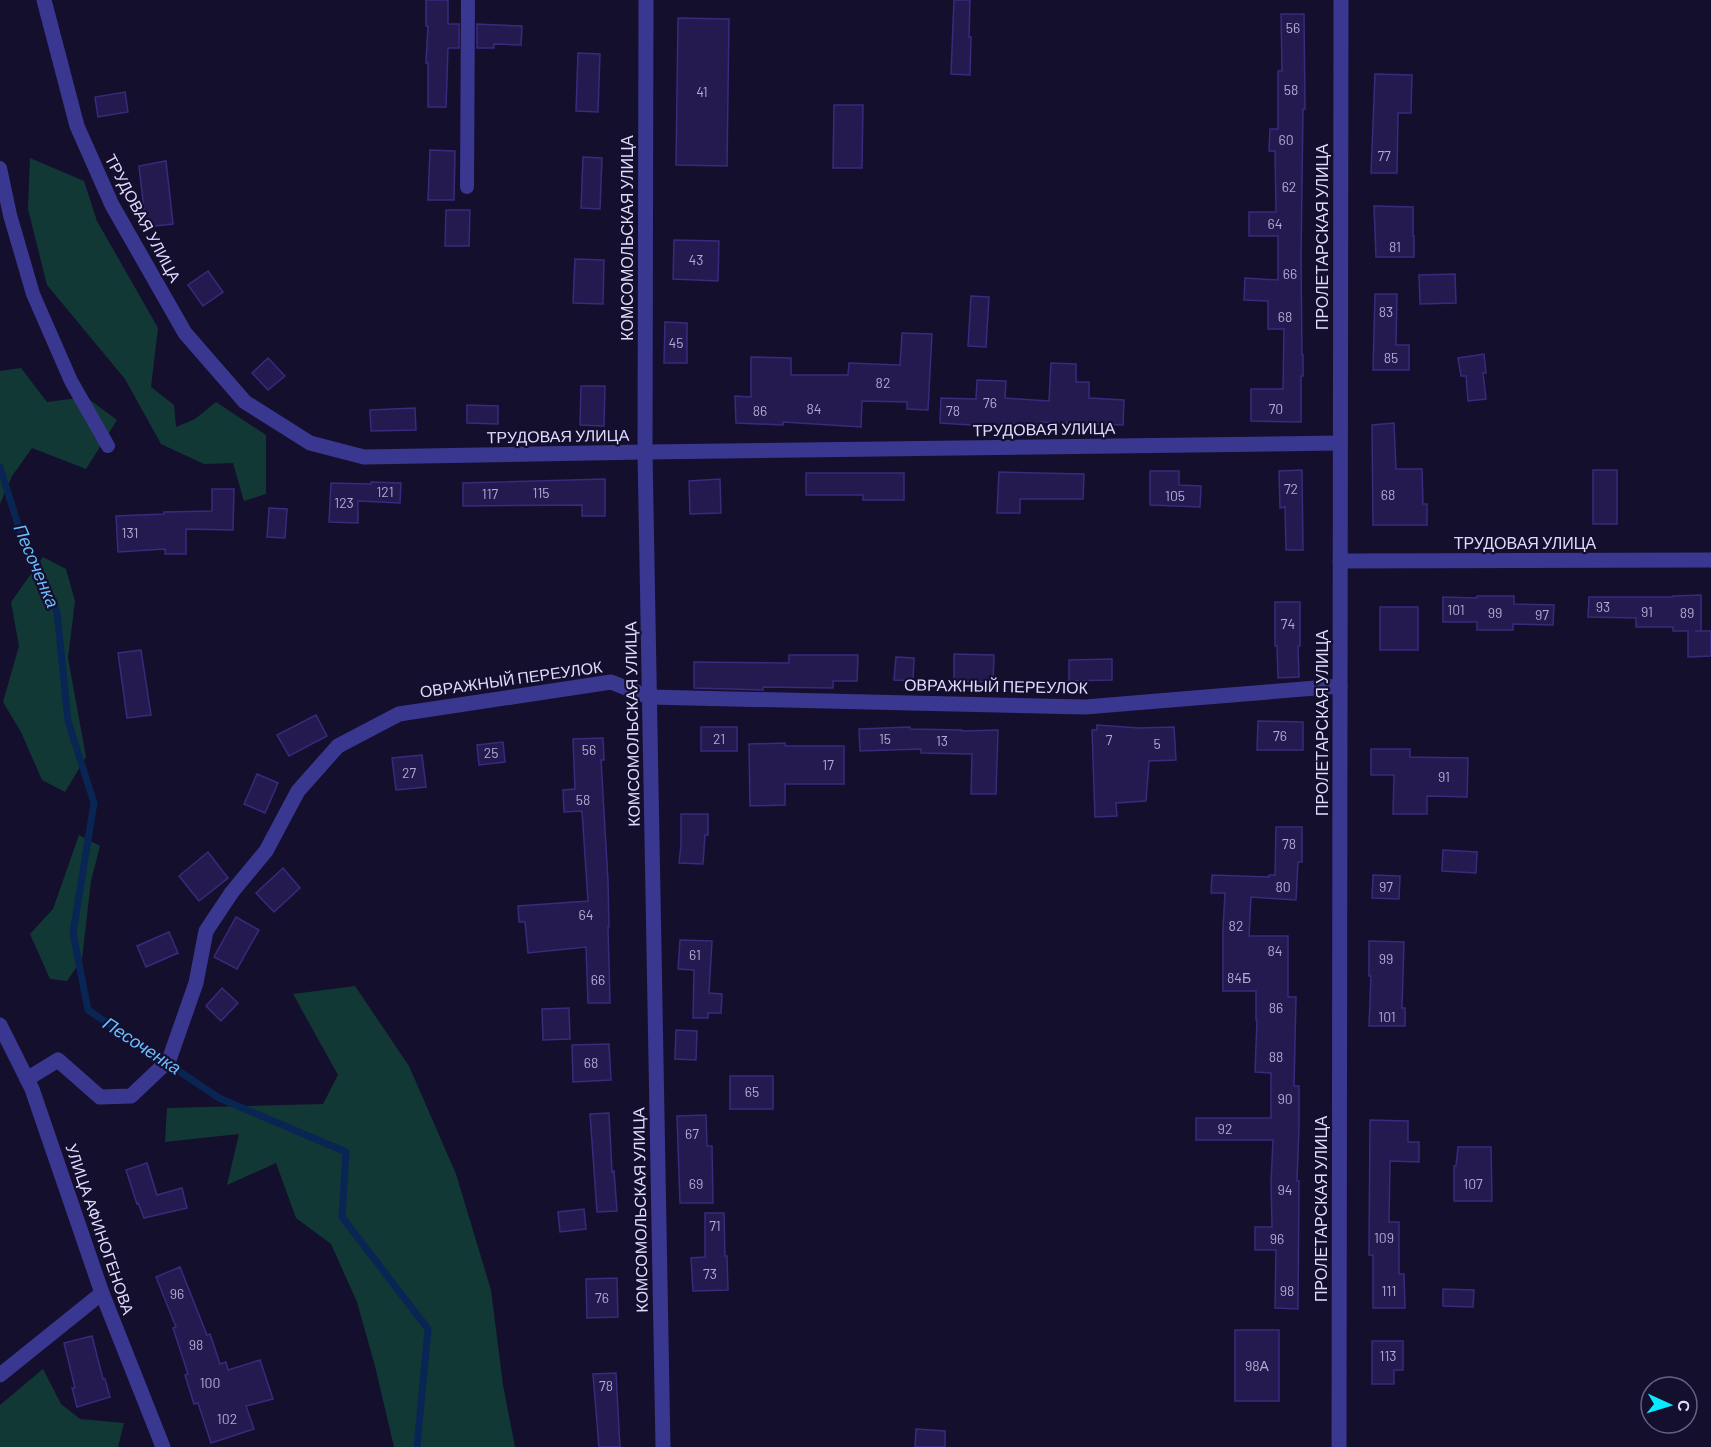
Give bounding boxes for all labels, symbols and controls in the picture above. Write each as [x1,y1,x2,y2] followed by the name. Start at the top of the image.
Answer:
[1286,19,1300,36] house number: 56
[1284,81,1298,98] house number: 58
[696,83,708,100] house number: 41
[1278,131,1294,148] house number: 60
[617,135,636,341] street label: КОМСОМОЛЬСКАЯ УЛИЦА
[1312,144,1331,330] street label: ПРОЛЕТАРСКАЯ УЛИЦА
[1377,147,1391,164] house number: 77
[102,150,185,285] street label: ТРУДОВАЯ УЛИЦА
[1282,178,1296,195] house number: 62
[1268,215,1282,232] house number: 64
[1389,238,1401,255] house number: 81
[689,251,703,268] house number: 43
[1283,265,1297,282] house number: 66
[1379,303,1393,320] house number: 83
[1278,308,1292,325] house number: 68
[669,334,683,351] house number: 45
[1384,349,1398,366] house number: 85
[876,374,890,391] house number: 82
[983,394,997,411] house number: 76
[806,400,822,417] house number: 84
[1269,400,1283,417] house number: 70
[753,402,767,419] house number: 86
[946,402,960,419] house number: 78
[973,418,1116,439] street label: ТРУДОВАЯ УЛИЦА
[487,425,630,446] street label: ТРУДОВАЯ УЛИЦА
[1284,480,1298,497] house number: 72
[376,483,394,500] house number: 121
[532,484,550,501] house number: 115
[482,485,499,502] house number: 117
[1381,486,1395,503] house number: 68
[1165,487,1185,504] house number: 105
[334,494,354,511] house number: 123
[9,520,64,611] water label: Песоченка
[122,524,138,541] house number: 131
[1454,533,1597,552] street label: ТРУДОВАЯ УЛИЦА
[1596,598,1610,615] house number: 93
[1447,601,1465,618] house number: 101
[1641,603,1653,620] house number: 91
[1488,604,1502,621] house number: 99
[1680,604,1694,621] house number: 89
[1535,606,1549,623] house number: 97
[1281,615,1295,632] house number: 74
[620,621,643,827] street label: КОМСОМОЛЬСКАЯ УЛИЦА
[1312,630,1331,816] street label: ПРОЛЕТАРСКАЯ УЛИЦА
[419,656,604,701] street label: ОВРАЖНЫЙ ПЕРЕУЛОК
[904,674,1089,697] street label: ОВРАЖНЫЙ ПЕРЕУЛОК
[1273,727,1287,744] house number: 76
[713,730,725,747] house number: 21
[879,730,891,747] house number: 15
[1106,731,1113,748] house number: 7
[936,732,948,749] house number: 13
[1153,735,1161,752] house number: 5
[582,741,596,758] house number: 56
[484,744,498,761] house number: 25
[822,756,834,773] house number: 17
[402,764,416,781] house number: 27
[1438,768,1450,785] house number: 91
[576,791,590,808] house number: 58
[1282,835,1296,852] house number: 78
[1275,878,1291,895] house number: 80
[1379,878,1393,895] house number: 97
[579,906,593,923] house number: 64
[1229,917,1243,934] house number: 82
[1267,942,1283,959] house number: 84
[689,946,701,963] house number: 61
[1379,950,1393,967] house number: 99
[1227,969,1251,986] house number: 84Б
[591,971,605,988] house number: 66
[1269,999,1283,1016] house number: 86
[1378,1008,1396,1025] house number: 101
[99,1012,186,1079] water label: Песоченка
[1269,1048,1283,1065] house number: 88
[584,1054,598,1071] house number: 68
[745,1083,759,1100] house number: 65
[1277,1090,1293,1107] house number: 90
[628,1107,651,1313] street label: КОМСОМОЛЬСКАЯ УЛИЦА
[1311,1116,1330,1302] street label: ПРОЛЕТАРСКАЯ УЛИЦА
[1218,1120,1232,1137] house number: 92
[685,1125,699,1142] house number: 67
[62,1141,139,1317] street label: УЛИЦА АФИНОГЕНОВА
[689,1175,703,1192] house number: 69
[1463,1175,1483,1192] house number: 107
[1277,1181,1293,1198] house number: 94
[709,1217,721,1234] house number: 71
[1374,1229,1394,1246] house number: 109
[1270,1230,1284,1247] house number: 96
[703,1265,717,1282] house number: 73
[1280,1282,1294,1299] house number: 98
[1382,1282,1396,1299] house number: 111
[170,1285,184,1302] house number: 96
[595,1289,609,1306] house number: 76
[189,1336,203,1353] house number: 98
[1379,1347,1397,1364] house number: 113
[1245,1357,1270,1374] house number: 98А
[200,1374,220,1391] house number: 100
[1639,1375,1699,1435] north arrow
[599,1377,613,1394] house number: 78
[1675,1400,1694,1413] text: С
[217,1410,237,1427] house number: 102

